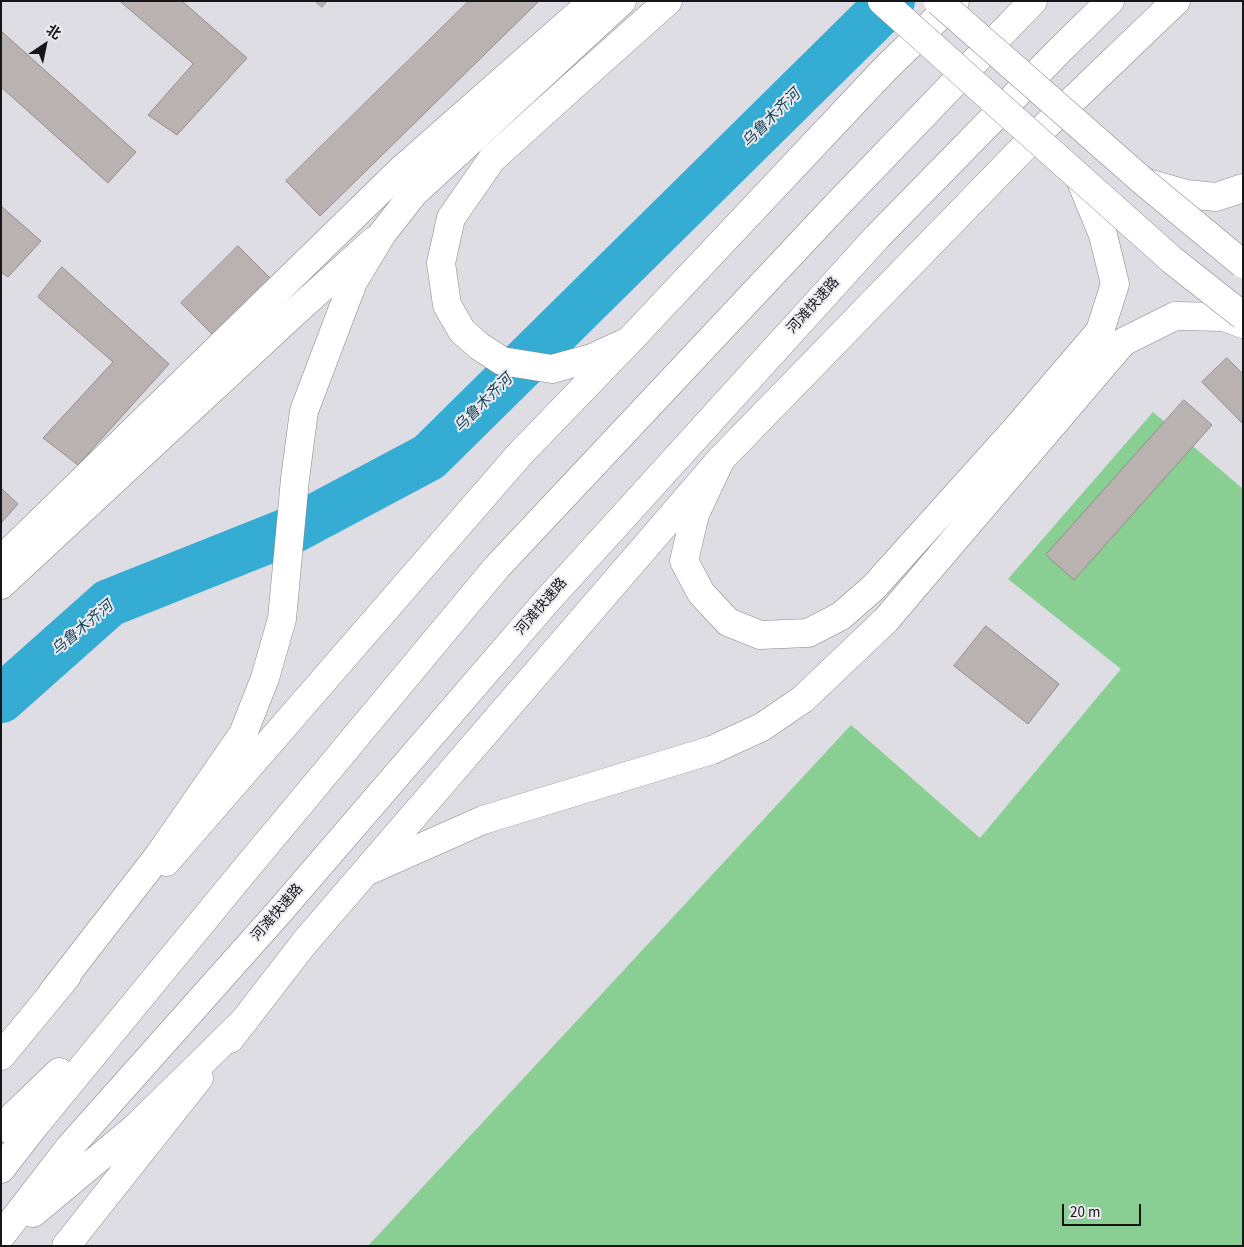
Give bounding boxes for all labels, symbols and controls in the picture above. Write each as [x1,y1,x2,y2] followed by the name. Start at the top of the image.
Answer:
[20,20,70,70] north arrow
[42,20,65,45] text: 北
[739,86,805,152] water label: 乌鲁木齐河
[784,274,844,338] street label: 河滩快速路
[451,371,517,437] water label: 乌鲁木齐河
[513,575,571,639] street label: 河滩快速路
[48,598,118,660] water label: 乌鲁木齐河
[249,881,307,945] street label: 河滩快速路
[1064,1194,1143,1226] scale bar
[1070,1202,1100,1223] text: 20 m

